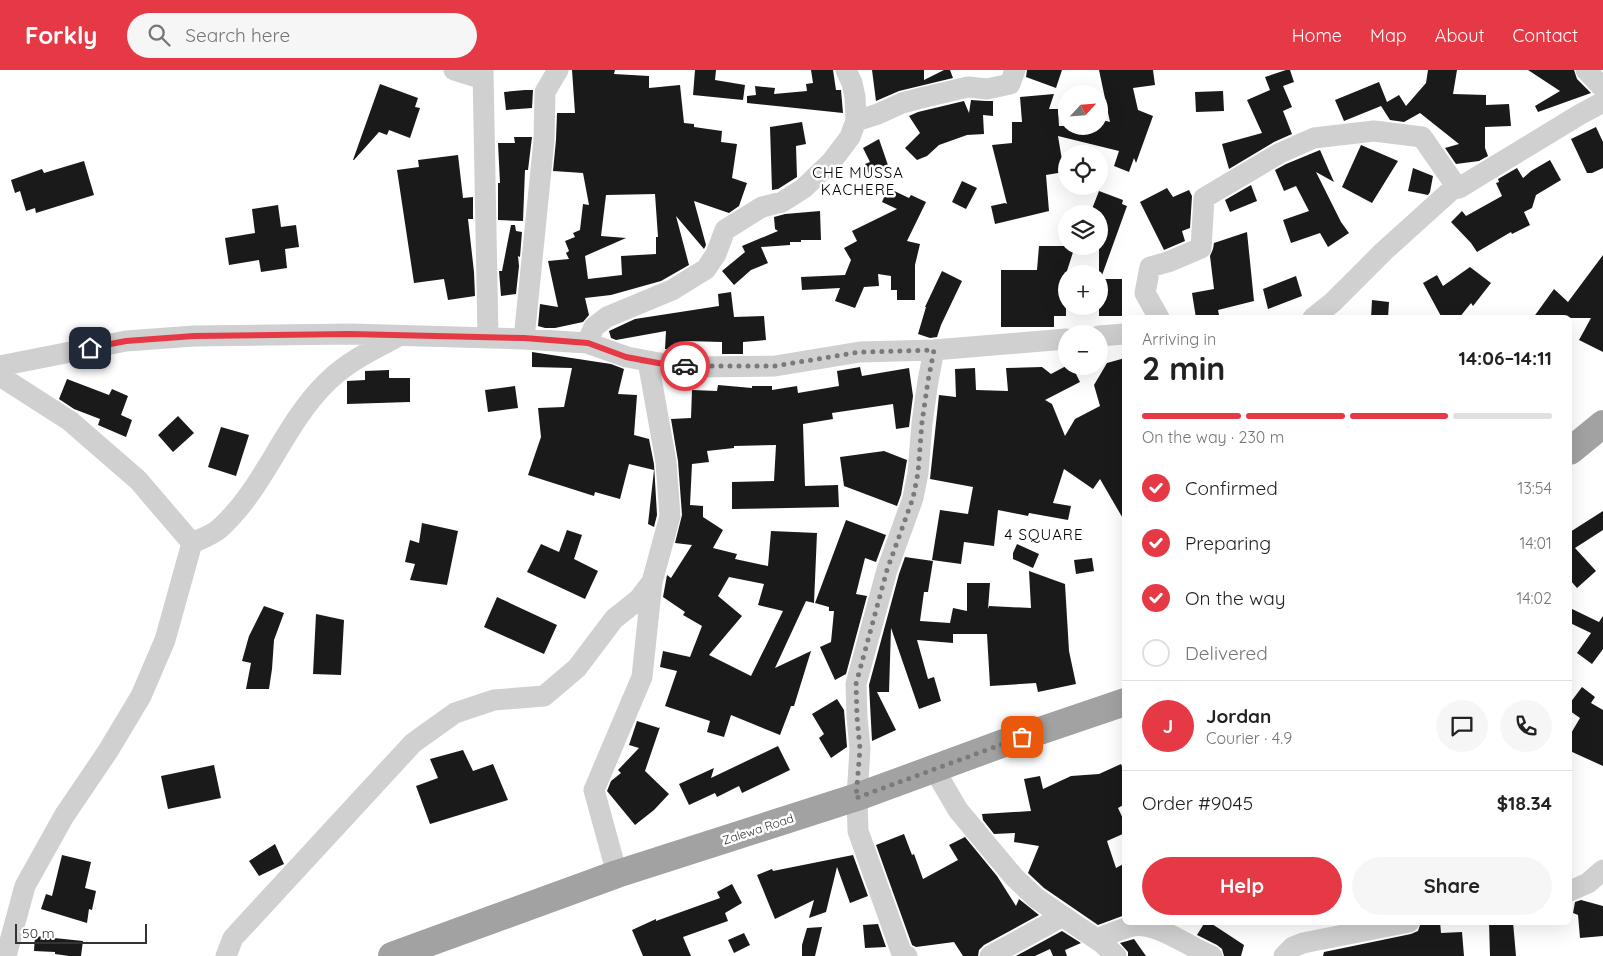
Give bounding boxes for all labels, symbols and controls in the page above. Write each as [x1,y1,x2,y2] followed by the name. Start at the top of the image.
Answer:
[127,13,477,58] search box
[25,20,97,50] text: Forkly
[145,21,173,49] icon: search
[185,23,290,47] text: Search here
[1292,24,1342,47] text: Home
[1370,24,1407,47] text: Map
[1435,24,1485,47] text: About
[1513,24,1578,47] text: Contact
[1058,85,1108,135] north arrow
[1058,85,1108,375] map controls
[1058,145,1108,195] button: locate
[812,163,904,199] district label: CHE MUSSA KACHERE
[1058,205,1108,255] button: layers
[1058,265,1108,315] button: +
[1058,325,1108,375] button: −
[69,327,111,369] pin
[1142,329,1216,349] text: Arriving in
[76,334,104,362] icon: home
[660,341,710,391] courier
[1459,346,1552,370] text: 14:06–14:11
[1142,348,1225,388] text: 2 min
[671,352,699,380] icon: car
[1142,427,1284,447] text: On the way · 230 m
[1142,474,1170,502] icon: check
[1185,476,1278,500] text: Confirmed
[1518,478,1552,498] text: 13:54
[1005,525,1083,544] district label: 4 SQUARE
[1142,529,1170,557] icon: check
[1185,531,1271,555] text: Preparing
[1519,533,1552,553] text: 14:01
[1142,584,1170,612] icon: check
[1185,586,1286,610] text: On the way
[1517,588,1552,608] text: 14:02
[1185,641,1268,665] text: Delivered
[1436,700,1488,752] button: chat
[1500,700,1552,752] button: phone
[1206,704,1271,728] text: Jordan
[1163,714,1173,738] text: J
[1001,716,1043,758] pin
[1008,723,1036,751] icon: bag
[1206,728,1292,748] text: Courier · 4.9
[1142,791,1253,815] text: Order #9045
[1497,791,1552,815] text: $18.34
[721,810,795,848] street label: Zalewa Road
[1142,857,1342,915] button: Help
[1352,857,1552,915] button: Share
[15,921,148,944] scale bar
[22,924,55,942] text: 50 m

